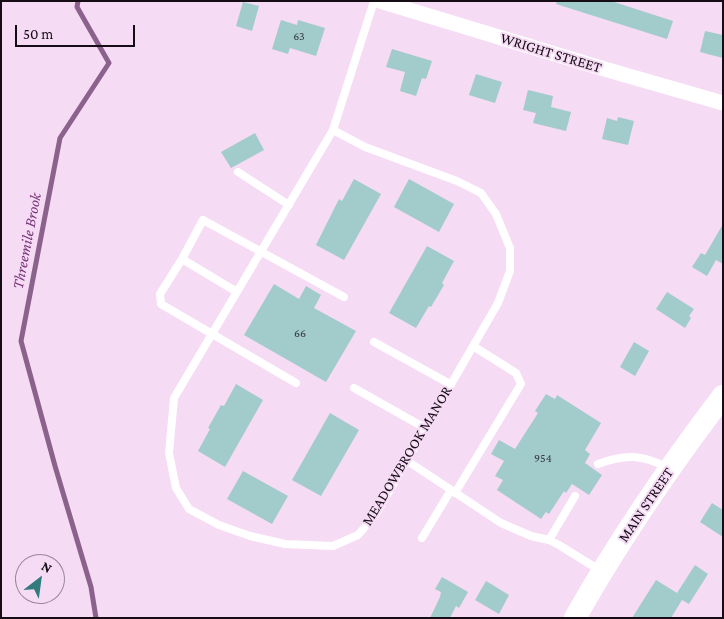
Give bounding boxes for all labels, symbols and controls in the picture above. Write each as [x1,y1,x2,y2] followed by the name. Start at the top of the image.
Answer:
[18,15,138,47] scale bar
[23,26,53,42] text: 50 m
[293,29,305,43] house number: 63
[498,29,604,77] street label: WRIGHT STREET
[8,191,46,291] water label: Threemile Brook
[294,326,306,340] house number: 66
[358,383,456,529] street label: MEADOWBROOK MANOR
[534,451,552,465] house number: 954
[614,464,678,546] street label: MAIN STREET
[15,554,65,604] north arrow
[39,558,55,576] text: N

